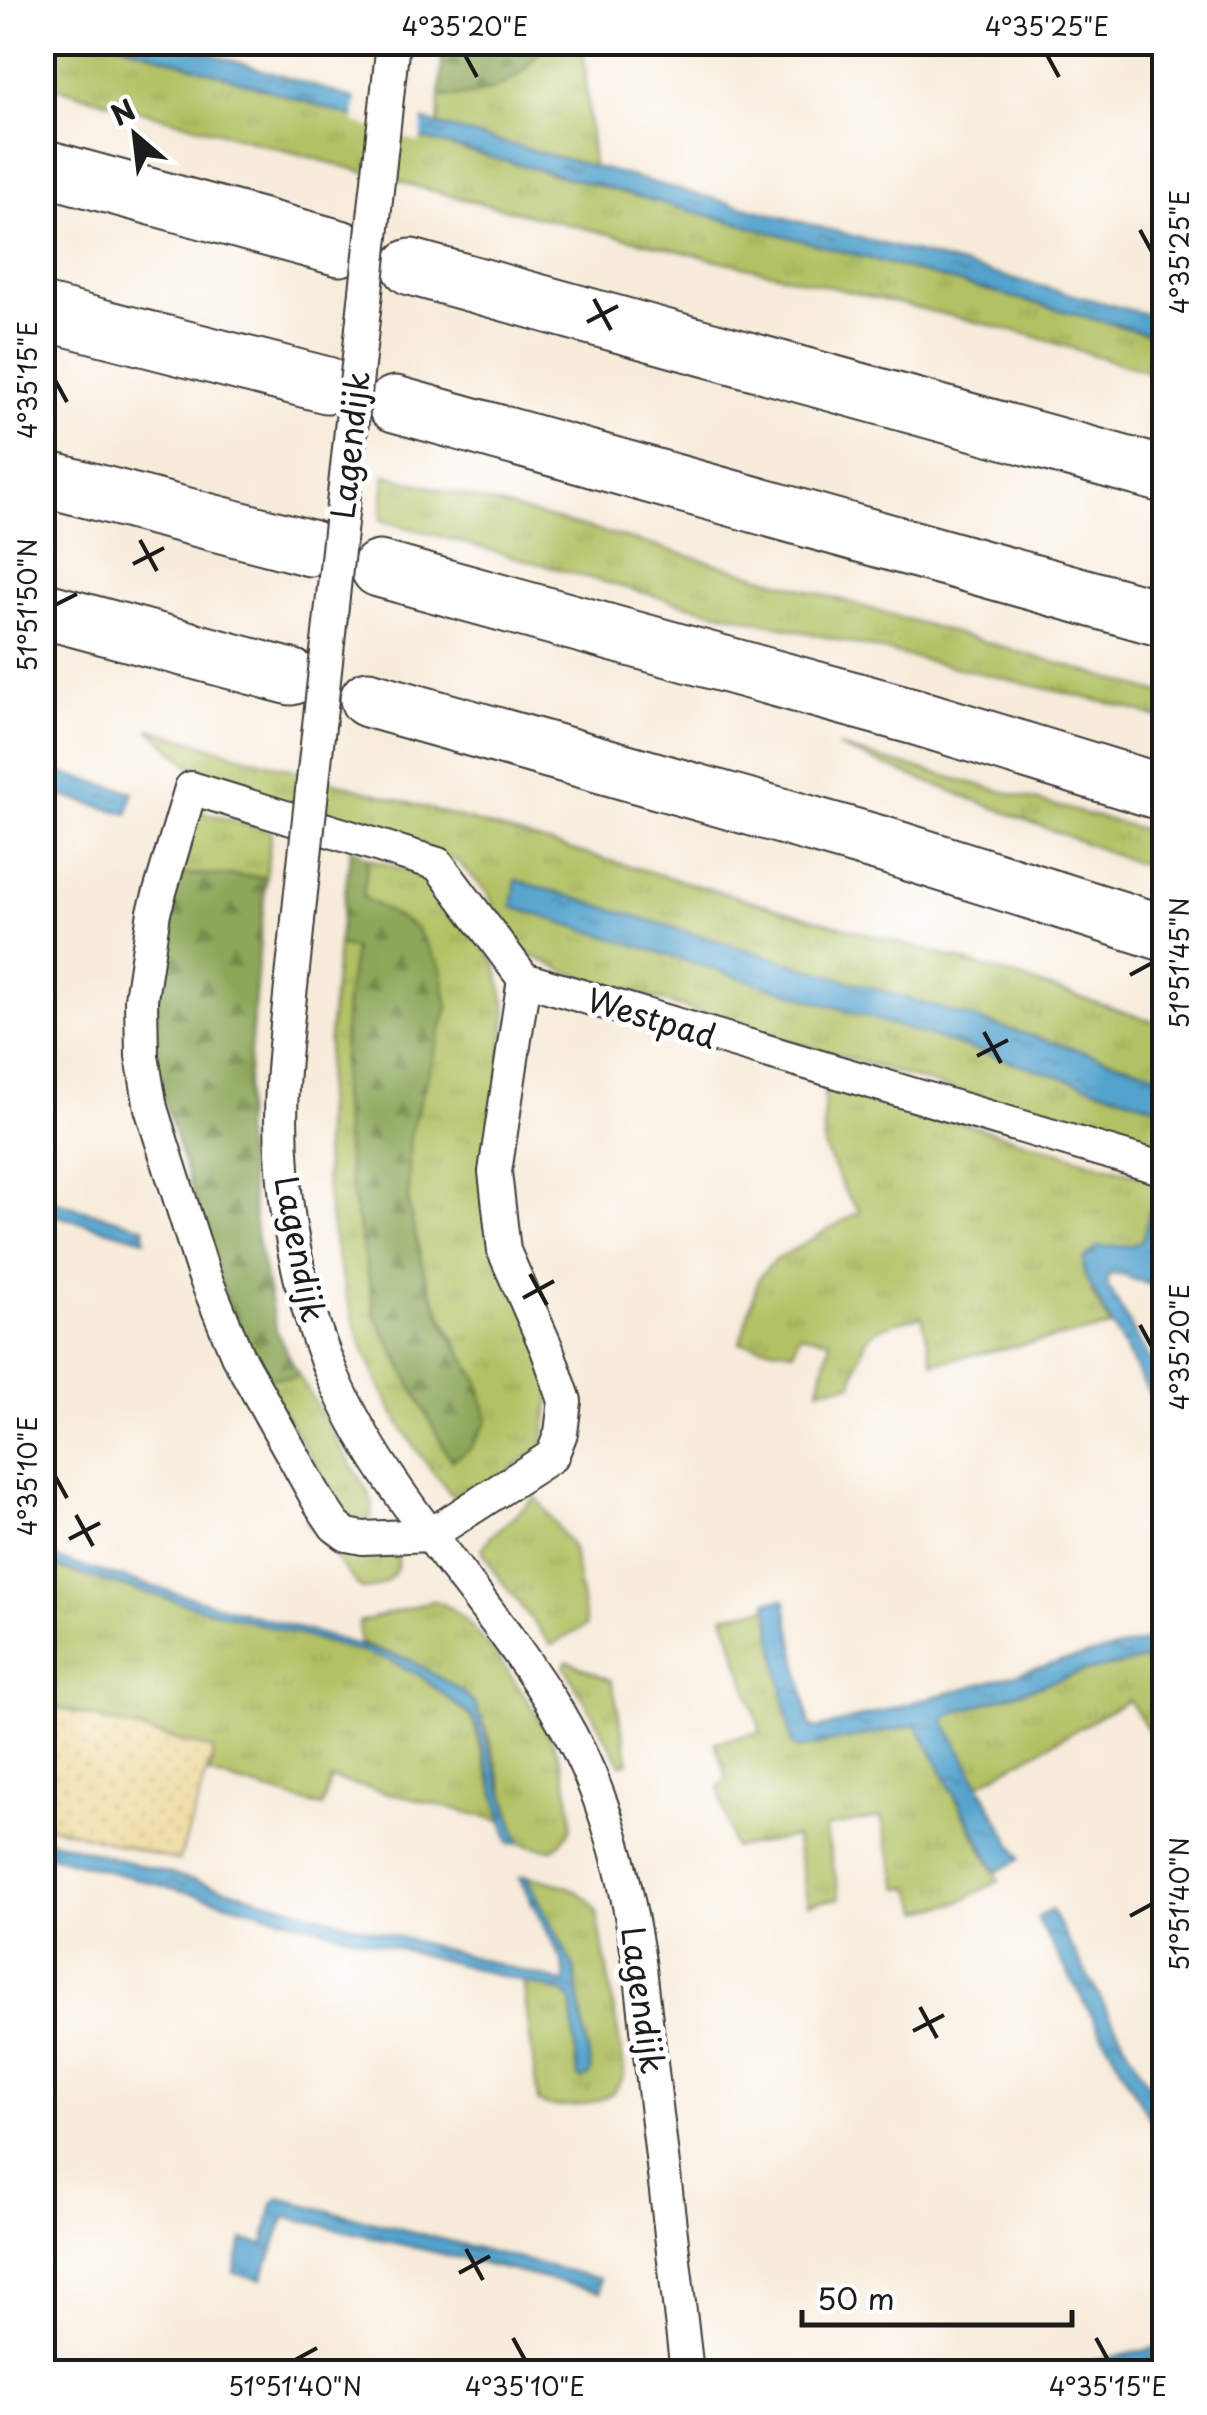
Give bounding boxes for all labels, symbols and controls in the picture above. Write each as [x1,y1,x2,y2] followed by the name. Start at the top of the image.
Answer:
[402,7,528,45] text: 4°35'20"E
[985,7,1109,45] text: 4°35'25"E
[85,85,185,185] north arrow
[103,87,142,136] text: N
[1160,190,1198,314] text: 4°35'25"E
[8,321,46,439] text: 4°35'15"E
[317,369,381,521] street label: Lagendijk
[8,538,46,672] text: 51°51'50"N
[1160,897,1198,1029] text: 51°51'45"N
[581,975,723,1059] street label: Westpad
[263,1172,339,1326] street label: Lagendijk
[1160,1284,1198,1410] text: 4°35'20"E
[8,1416,46,1536] text: 4°35'10"E
[1160,1837,1198,1971] text: 51°51'40"N
[610,1923,678,2077] street label: Lagendijk
[802,2265,1072,2327] scale bar
[817,2275,895,2320] text: 50 m
[228,2367,362,2405] text: 51°51'40"N
[465,2367,585,2405] text: 4°35'10"E
[1049,2367,1167,2405] text: 4°35'15"E

